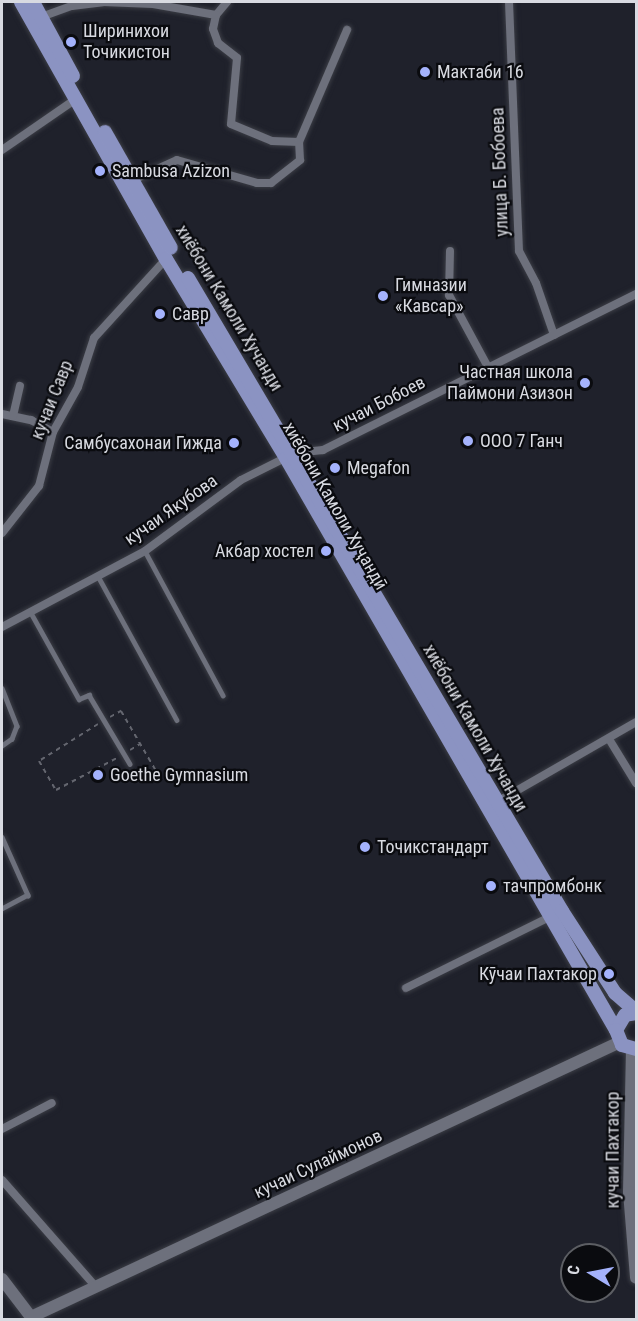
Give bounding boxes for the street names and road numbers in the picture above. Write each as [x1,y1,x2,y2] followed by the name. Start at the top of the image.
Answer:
[487,107,513,237] street label: улица Б. Бобоева
[171,221,287,395] street label: хиёбони Камоли Хучанди
[26,357,78,443] street label: кучаи Савр
[329,371,429,437] street label: кучаи Бобоев
[278,418,392,594] street label: хиёбони Камоли Хуҷандӣ
[120,470,222,550] street label: кучаи Якубова
[418,640,532,816] street label: хиёбони Камоли Хучанди
[602,1092,624,1208] street label: кучаи Пахтакор
[250,1125,386,1203] street label: кучаи Сулаймонов

